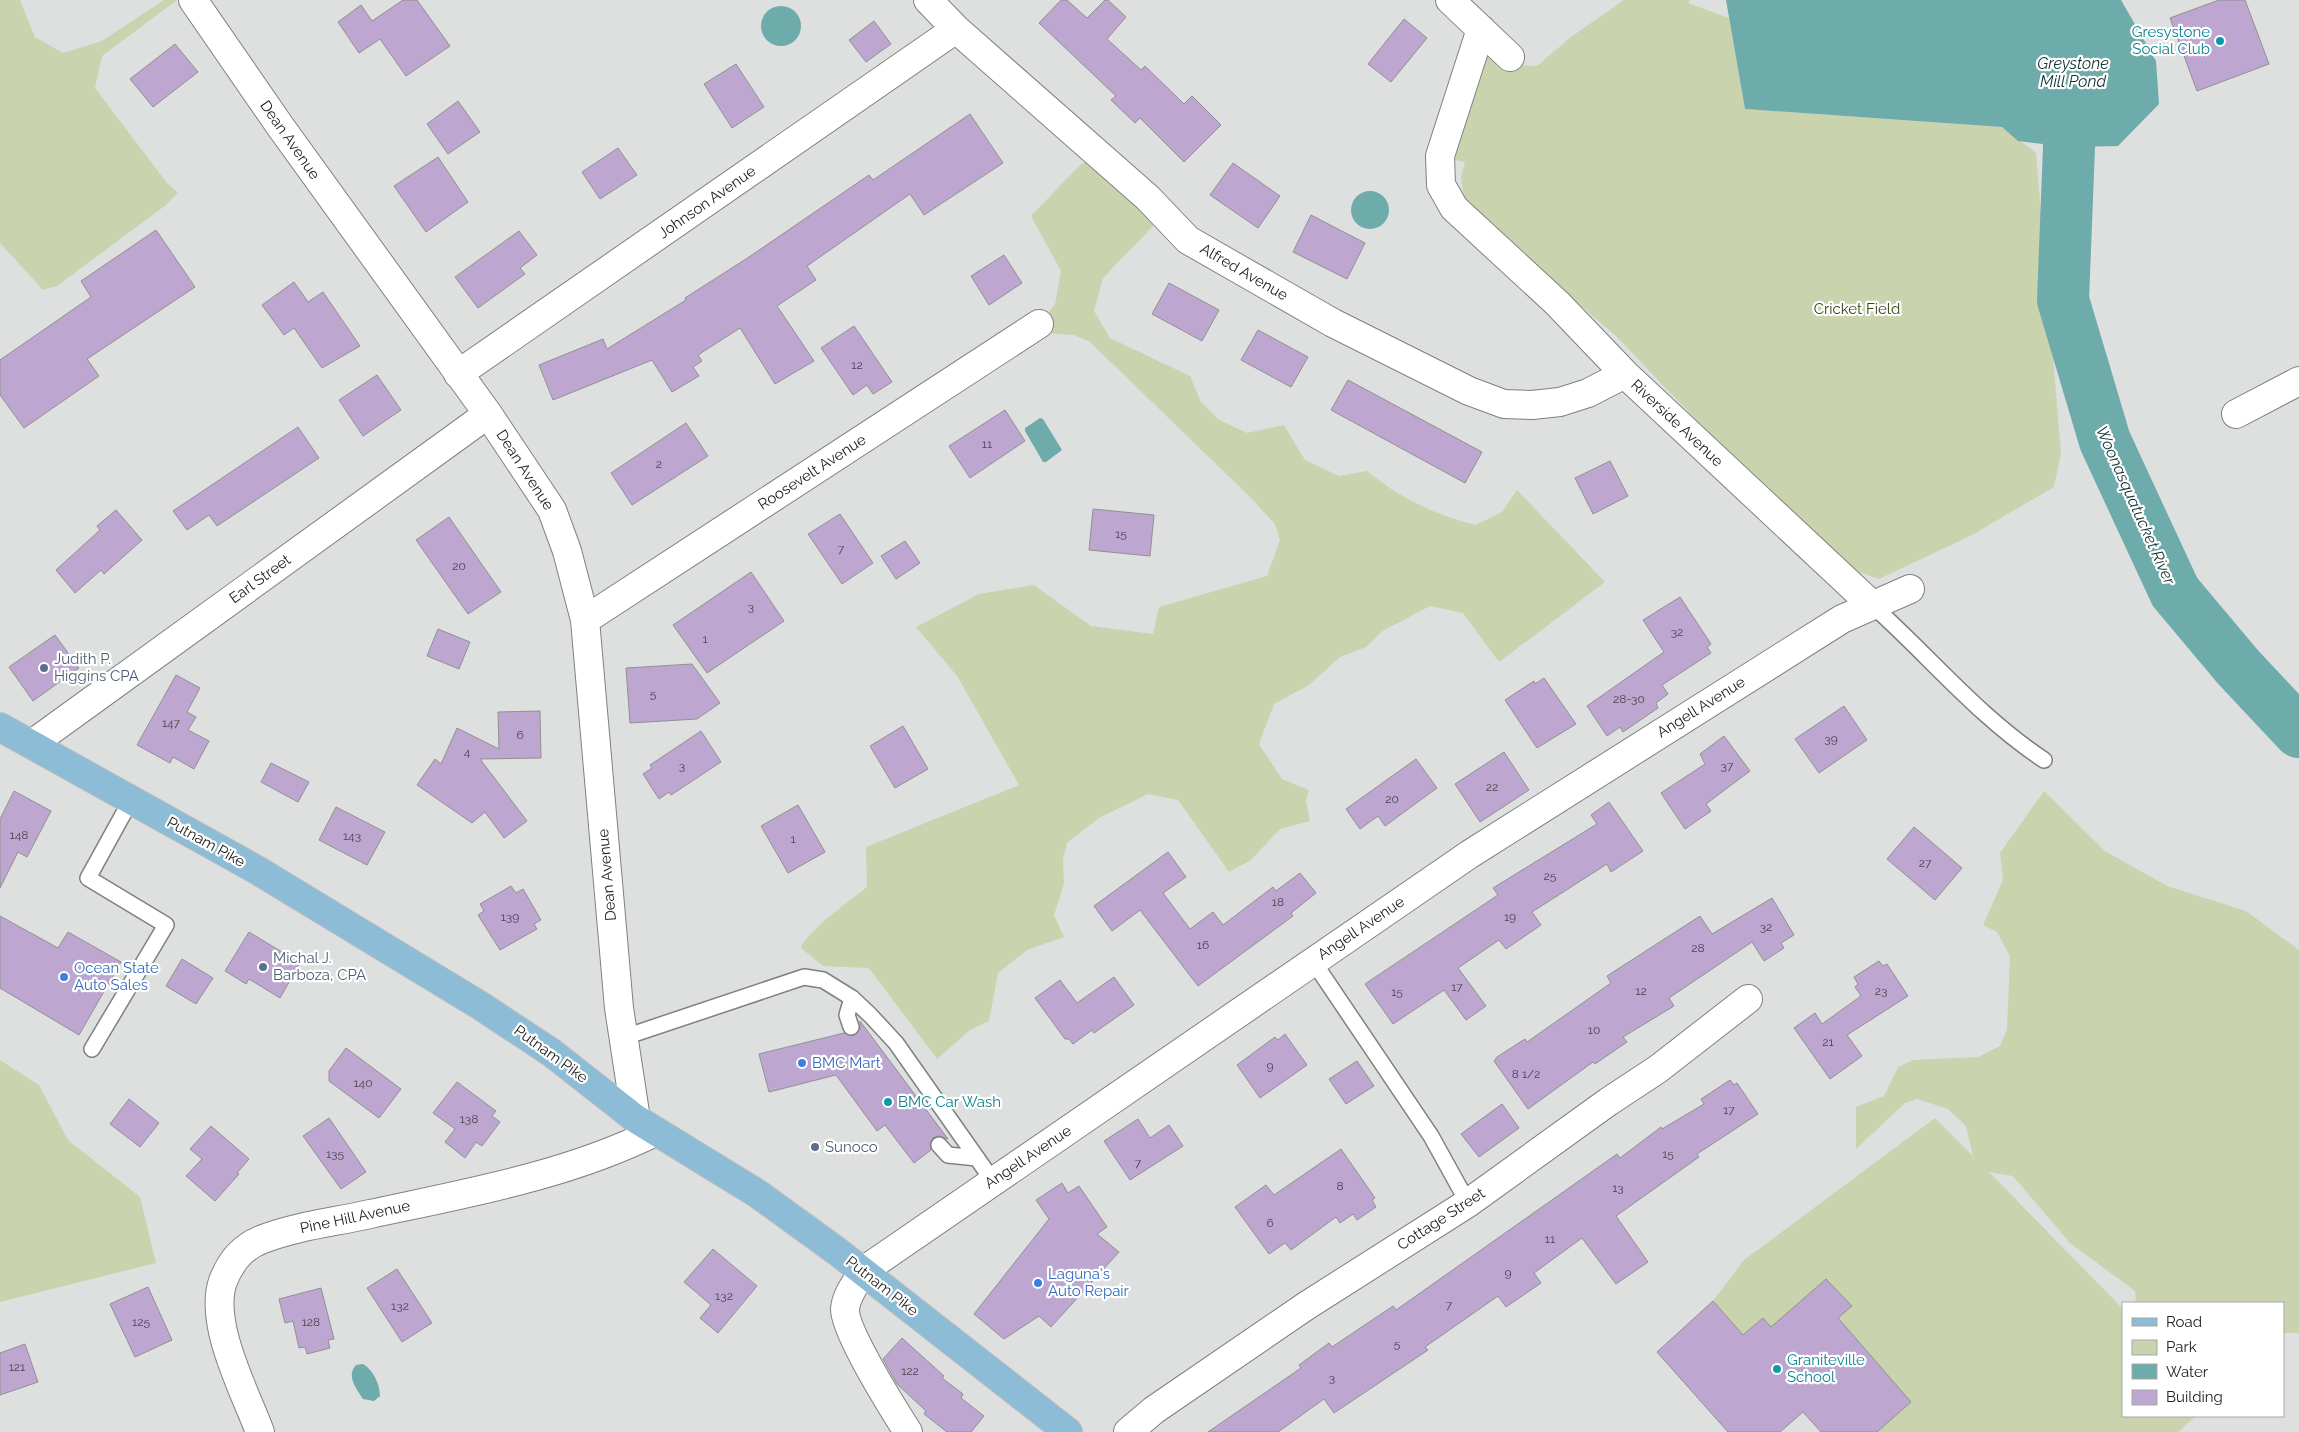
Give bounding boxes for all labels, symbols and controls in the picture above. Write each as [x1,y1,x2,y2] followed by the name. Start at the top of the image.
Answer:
[2132,23,2210,58] place label: Gresystone Social Club
[2214,35,2226,47] marker: Gresystone Social Club
[2037,54,2109,91] water label: Greystone Mill Pond
[256,97,324,183] street label: Dean Avenue
[655,162,759,242] street label: Johnson Avenue
[1197,240,1291,304] street label: Alfred Avenue
[1814,300,1900,318] park label: Cricket Field
[851,358,863,372] house number: 12
[1627,376,1727,470] street label: Riverside Avenue
[2092,423,2179,588] water label: Woonasquatucket River
[492,426,558,514] street label: Dean Avenue
[755,430,869,514] street label: Roosevelt Avenue
[982,437,992,451] house number: 11
[656,457,662,471] house number: 2
[1115,527,1127,541] house number: 15
[838,542,845,556] house number: 7
[226,551,294,607] street label: Earl Street
[452,559,466,573] house number: 20
[748,600,754,614] house number: 3
[1671,625,1683,639] house number: 32
[702,632,708,646] house number: 1
[54,650,139,685] place label: Judith P. Higgins CPA
[38,662,50,674] marker: Judith P. Higgins CPA
[1654,673,1749,741] street label: Angell Avenue
[650,687,657,701] house number: 5
[1613,692,1645,706] house number: 28-30
[162,716,181,730] house number: 147
[516,728,524,742] house number: 6
[1824,732,1838,746] house number: 39
[464,745,471,759] house number: 4
[679,759,685,773] house number: 3
[1721,759,1734,773] house number: 37
[1486,780,1498,794] house number: 22
[1385,792,1399,806] house number: 20
[164,813,248,871] street label: Putnam Pike
[10,828,28,842] house number: 148
[594,828,620,922] street label: Dean Avenue
[343,829,361,843] house number: 143
[790,832,796,846] house number: 1
[1919,856,1932,870] house number: 27
[1544,869,1557,883] house number: 25
[1314,892,1408,964] street label: Angell Avenue
[1272,895,1284,909] house number: 18
[501,910,519,924] house number: 139
[1504,910,1516,924] house number: 19
[1760,920,1772,934] house number: 32
[1197,938,1209,952] house number: 16
[1691,941,1705,955] house number: 28
[273,949,366,984] place label: Michal J. Barboza, CPA
[74,959,159,994] place label: Ocean State Auto Sales
[257,961,269,973] marker: Michal J. Barboza, CPA
[58,971,70,983] marker: Ocean State Auto Sales
[1451,980,1463,994] house number: 17
[1635,984,1647,998] house number: 12
[1875,984,1887,998] house number: 23
[1391,985,1403,999] house number: 15
[511,1021,592,1087] street label: Putnam Pike
[1588,1023,1600,1037] house number: 10
[1822,1035,1834,1049] house number: 21
[812,1054,881,1072] place label: BMC Mart
[796,1057,808,1069] marker: BMC Mart
[1266,1059,1274,1073] house number: 9
[1512,1067,1540,1081] house number: 8 1/2
[353,1076,373,1090] house number: 140
[898,1093,1001,1111] place label: BMC Car Wash
[882,1096,894,1108] marker: BMC Car Wash
[1723,1103,1735,1117] house number: 17
[460,1112,478,1126] house number: 138
[981,1121,1075,1193] street label: Angell Avenue
[825,1138,878,1156] place label: Sunoco
[809,1141,821,1153] marker: Sunoco
[326,1147,344,1161] house number: 135
[1662,1147,1674,1161] house number: 15
[1135,1156,1142,1170] house number: 7
[1336,1179,1344,1193] house number: 8
[1612,1181,1624,1195] house number: 13
[1394,1184,1488,1254] street label: Cottage Street
[298,1197,412,1237] street label: Pine Hill Avenue
[1266,1216,1274,1230] house number: 6
[1545,1232,1555,1246] house number: 11
[842,1252,922,1320] street label: Putnam Pike
[1048,1265,1130,1300] place label: Laguna's Auto Repair
[1504,1266,1512,1280] house number: 9
[1032,1277,1044,1289] marker: Laguna's Auto Repair
[715,1289,733,1303] house number: 132
[1446,1298,1453,1312] house number: 7
[391,1299,409,1313] house number: 132
[2122,1302,2284,1417] legend
[2166,1313,2202,1331] text: Road
[132,1315,150,1329] house number: 125
[302,1315,320,1329] house number: 128
[1394,1337,1401,1351] house number: 5
[2166,1338,2197,1356] text: Park
[1787,1351,1865,1386] place label: Graniteville School
[9,1360,25,1374] house number: 121
[1771,1363,1783,1375] marker: Graniteville School
[2166,1363,2209,1381] text: Water
[901,1364,919,1378] house number: 122
[1329,1371,1335,1385] house number: 3
[2166,1388,2223,1406] text: Building

